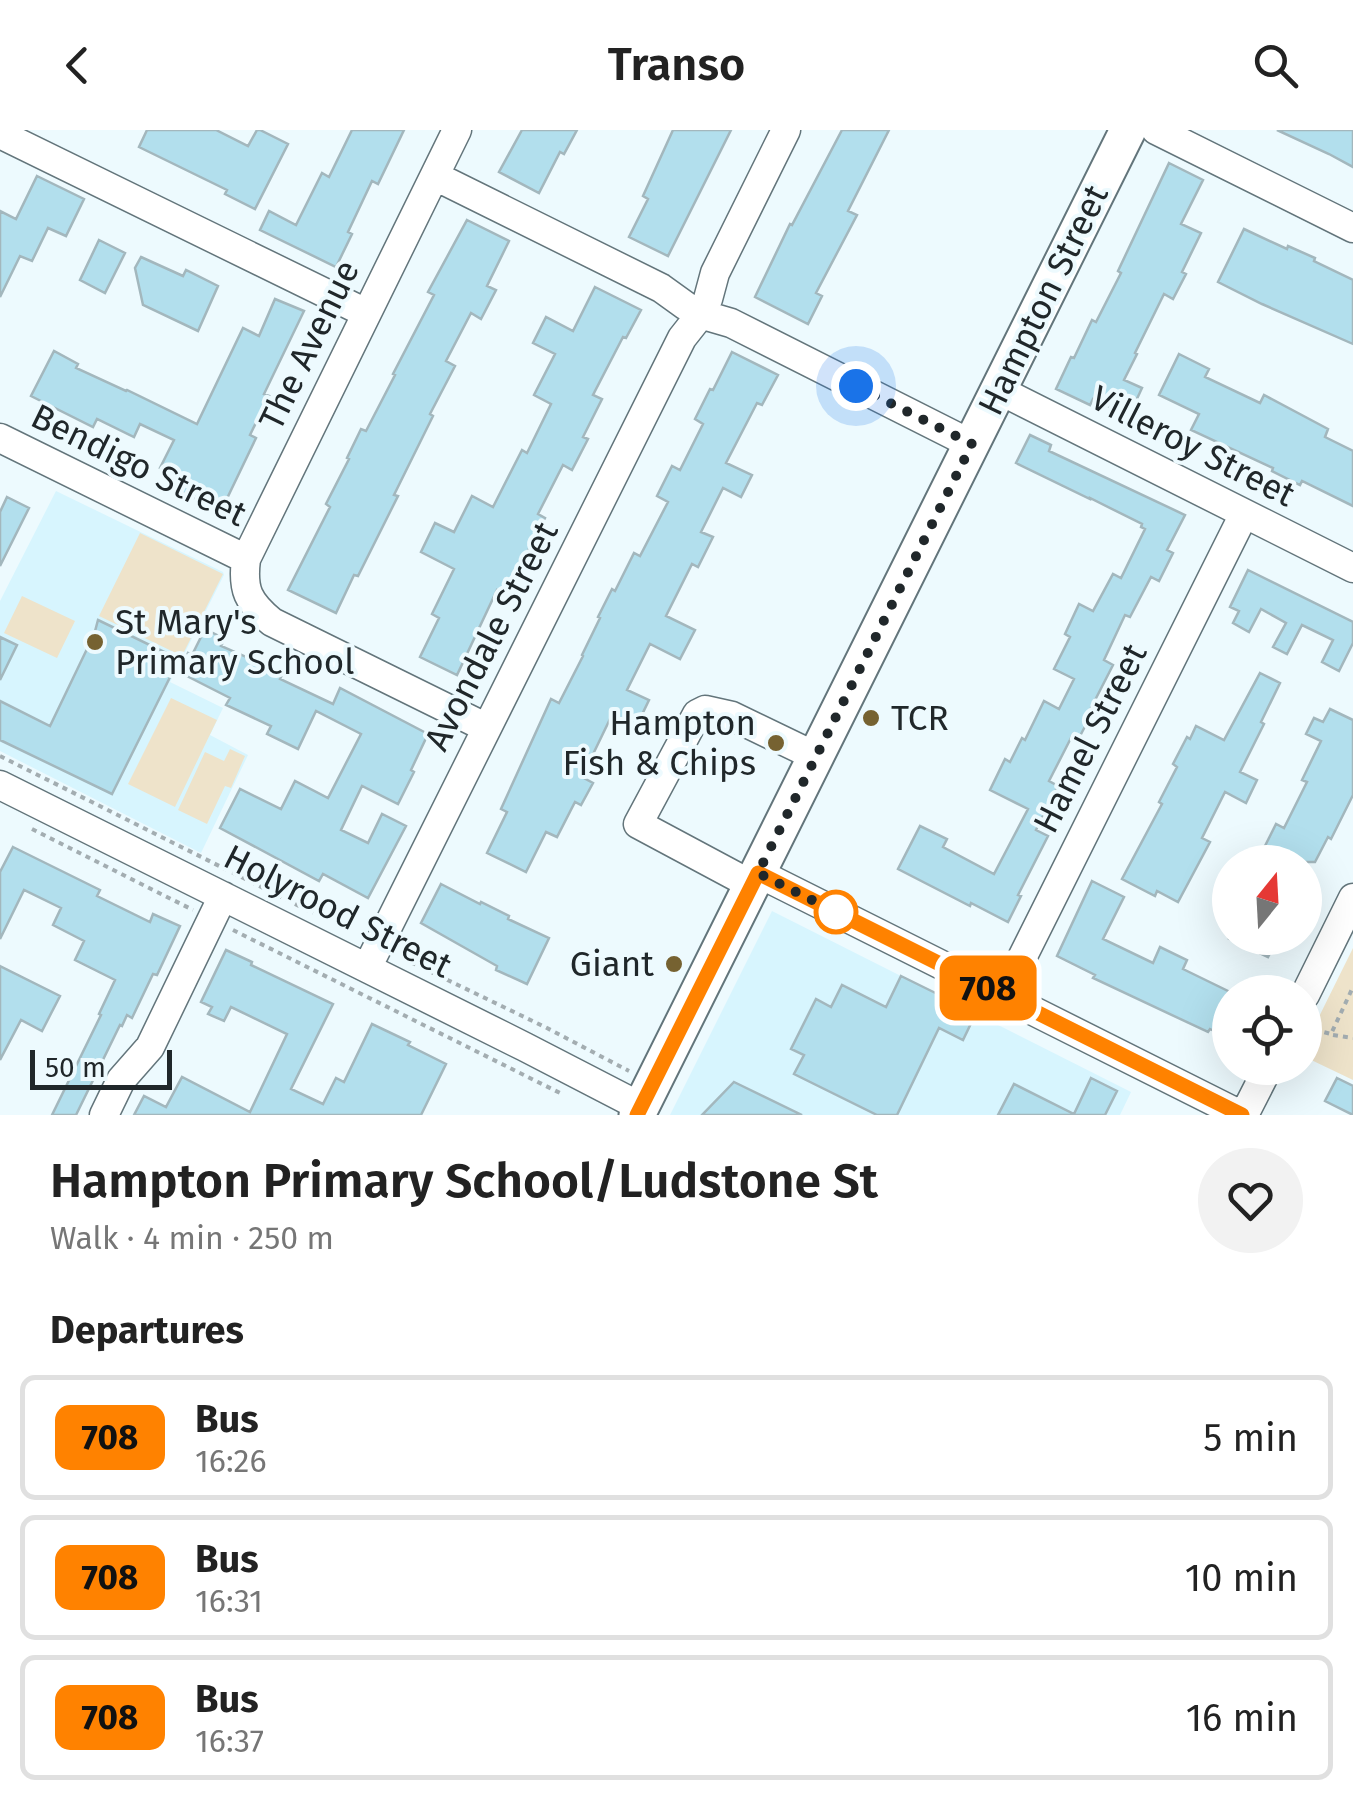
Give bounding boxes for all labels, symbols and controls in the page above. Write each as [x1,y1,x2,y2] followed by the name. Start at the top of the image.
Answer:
[50,38,105,93] icon: back
[608,38,745,92] text: Transo
[1248,38,1303,93] icon: search
[969,178,1117,422] street label: Hampton Street
[250,253,368,437] street label: The Avenue
[831,361,881,411] your location
[1084,377,1302,515] street label: Villeroy Street
[25,395,254,535] street label: Bendigo Street
[415,514,567,757] street label: Avondale Street
[115,601,355,683] place label: St Mary's Primary School
[84,631,106,653] marker: St Mary's Primary School
[1024,636,1156,839] street label: Hamel Street
[891,697,949,739] place label: TCR
[562,702,756,784] place label: Hampton Fish & Chips
[860,707,882,729] marker: TCR
[765,732,787,754] marker: Hampton Fish & Chips
[217,836,459,987] street label: Holyrood Street
[1212,845,1322,955] north arrow
[1212,845,1322,1085] map controls
[815,891,857,933] unlabelled marker
[570,943,654,985] place label: Giant
[663,953,685,975] marker: Giant
[930,956,1046,1020] line badge: 708
[960,967,1016,1009] text: 708
[1212,975,1322,1085] button: locate
[30,1045,172,1090] scale bar
[45,1051,106,1084] text: 50 m
[1198,1148,1303,1253] button: heart
[50,1152,878,1210] text: Hampton Primary School/Ludstone St
[50,1219,334,1257] text: Walk · 4 min · 250 m
[50,1307,244,1353] text: Departures
[195,1396,259,1442] text: Bus
[1203,1415,1298,1461] text: 5 min
[82,1416,138,1458] text: 708
[195,1442,267,1480] text: 16:26
[195,1536,259,1582] text: Bus
[1185,1555,1298,1601] text: 10 min
[82,1556,138,1598] text: 708
[195,1582,263,1620] text: 16:31
[195,1676,259,1722] text: Bus
[1186,1695,1298,1741] text: 16 min
[82,1696,138,1738] text: 708
[195,1722,264,1760] text: 16:37

